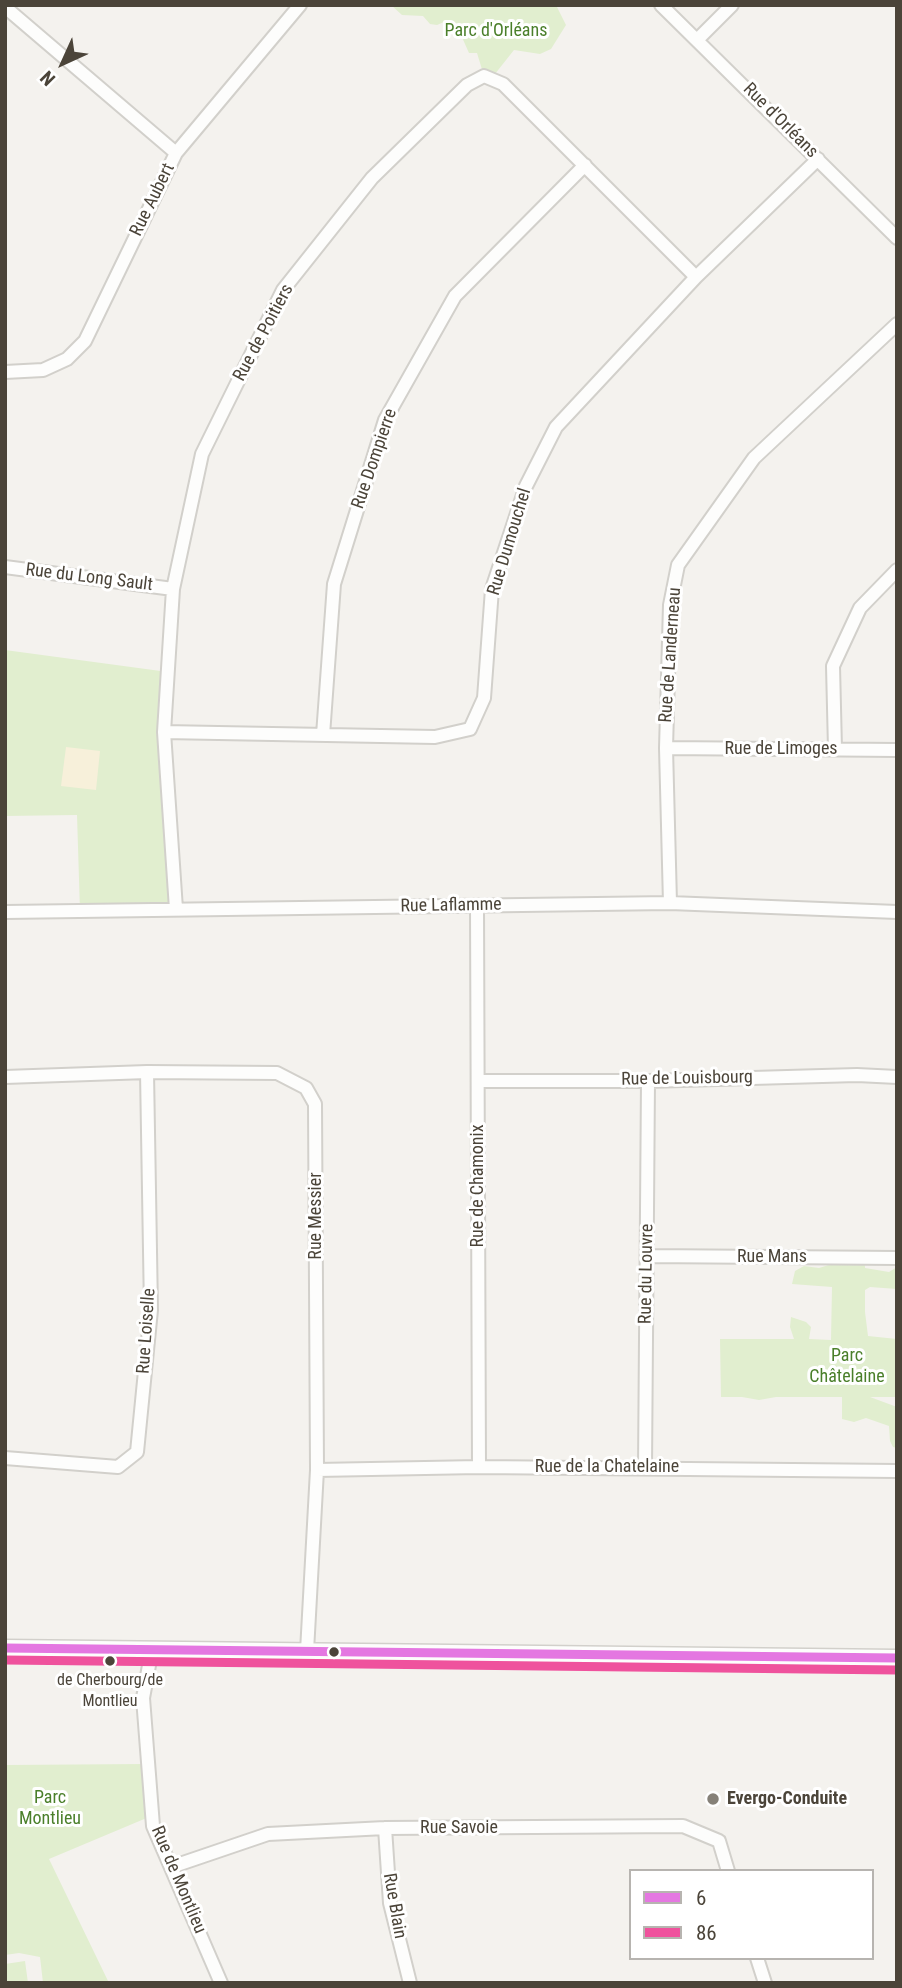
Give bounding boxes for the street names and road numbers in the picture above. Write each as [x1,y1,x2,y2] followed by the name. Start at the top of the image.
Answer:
[738,79,822,163] street label: Rue d'Orléans
[126,160,180,240] street label: Rue Aubert
[229,281,299,385] street label: Rue de Poitiers
[348,406,402,512] street label: Rue Dompierre
[483,486,537,598] street label: Rue Dumouchel
[24,559,154,597] street label: Rue du Long Sault
[655,587,687,723] street label: Rue de Landerneau
[724,738,838,760] street label: Rue de Limoges
[400,894,502,918] street label: Rue Laflamme
[621,1067,753,1091] street label: Rue de Louisbourg
[467,1124,489,1248] street label: Rue de Chamonix
[305,1172,327,1260] street label: Rue Messier
[635,1224,659,1324] street label: Rue du Louvre
[737,1246,807,1268] street label: Rue Mans
[133,1287,161,1375] street label: Rue Loiselle
[535,1456,679,1478] street label: Rue de la Chatelaine
[420,1817,498,1839] street label: Rue Savoie
[146,1823,210,1937] street label: Rue de Montlieu
[378,1872,410,1940] street label: Rue Blain

